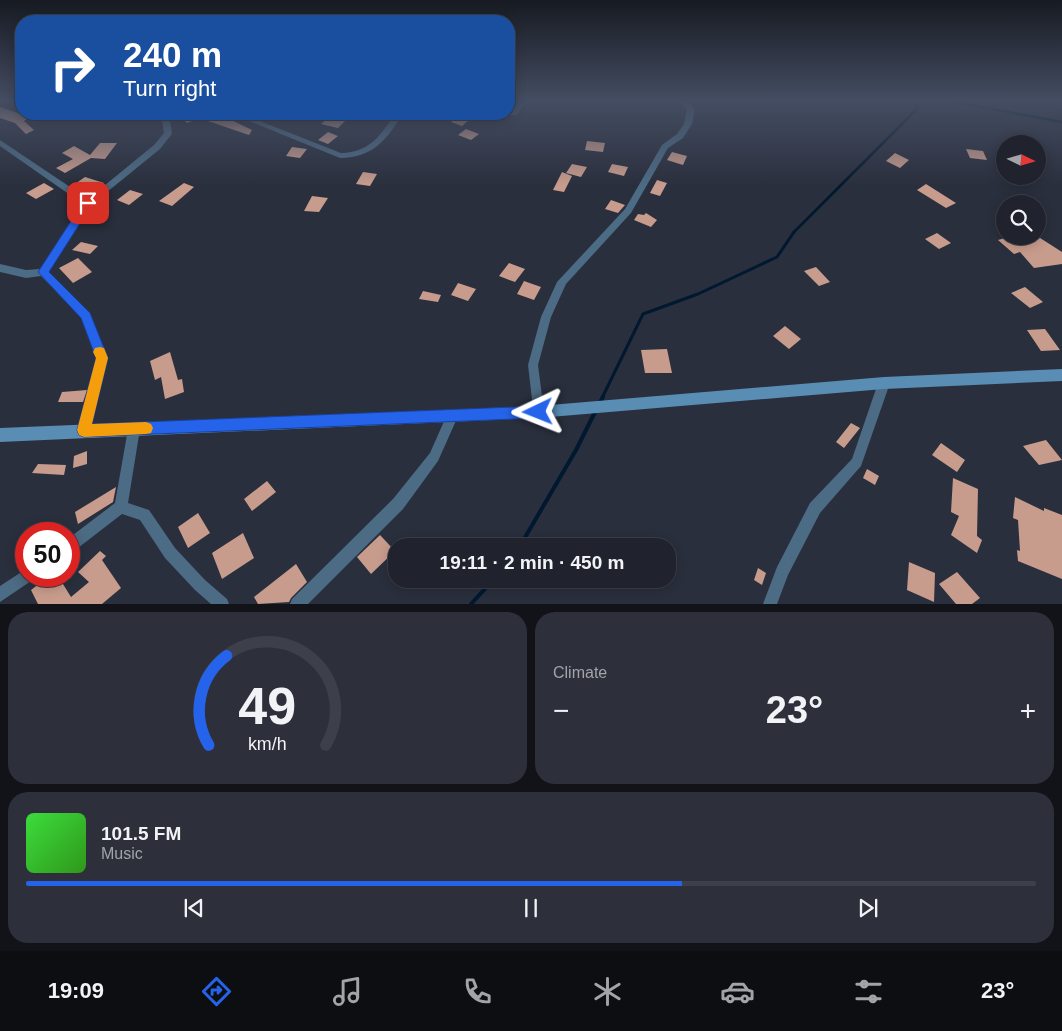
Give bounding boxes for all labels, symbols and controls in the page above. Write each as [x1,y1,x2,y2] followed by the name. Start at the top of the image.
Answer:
[40,35,105,100] icon: right
[123,35,222,74] text: 240 m
[123,76,216,101] text: Turn right
[996,135,1046,185] north arrow
[996,135,1046,245] map controls
[67,182,109,224] pin
[74,189,102,217] icon: arrive
[996,195,1046,245] button: search
[511,385,563,437] position arrow
[15,522,80,587] speed limit sign: 50
[440,552,624,573] text: 19:11 · 2 min · 450 m
[553,664,607,681] text: Climate
[239,677,296,735] text: 49
[766,689,823,731] text: 23°
[553,695,569,726] text: −
[1020,695,1036,726] text: +
[248,734,287,754] text: km/h
[101,823,181,844] text: 101.5 FM
[101,845,143,862] text: Music
[180,894,208,922] icon: previous
[517,894,545,922] icon: pause
[854,894,882,922] icon: next
[199,974,234,1009] icon: directions
[330,974,365,1009] icon: music
[460,974,495,1009] icon: phone
[590,974,625,1009] icon: climate
[720,974,755,1009] icon: car
[851,974,886,1009] icon: filters
[48,978,104,1003] text: 19:09
[981,978,1014,1003] text: 23°

